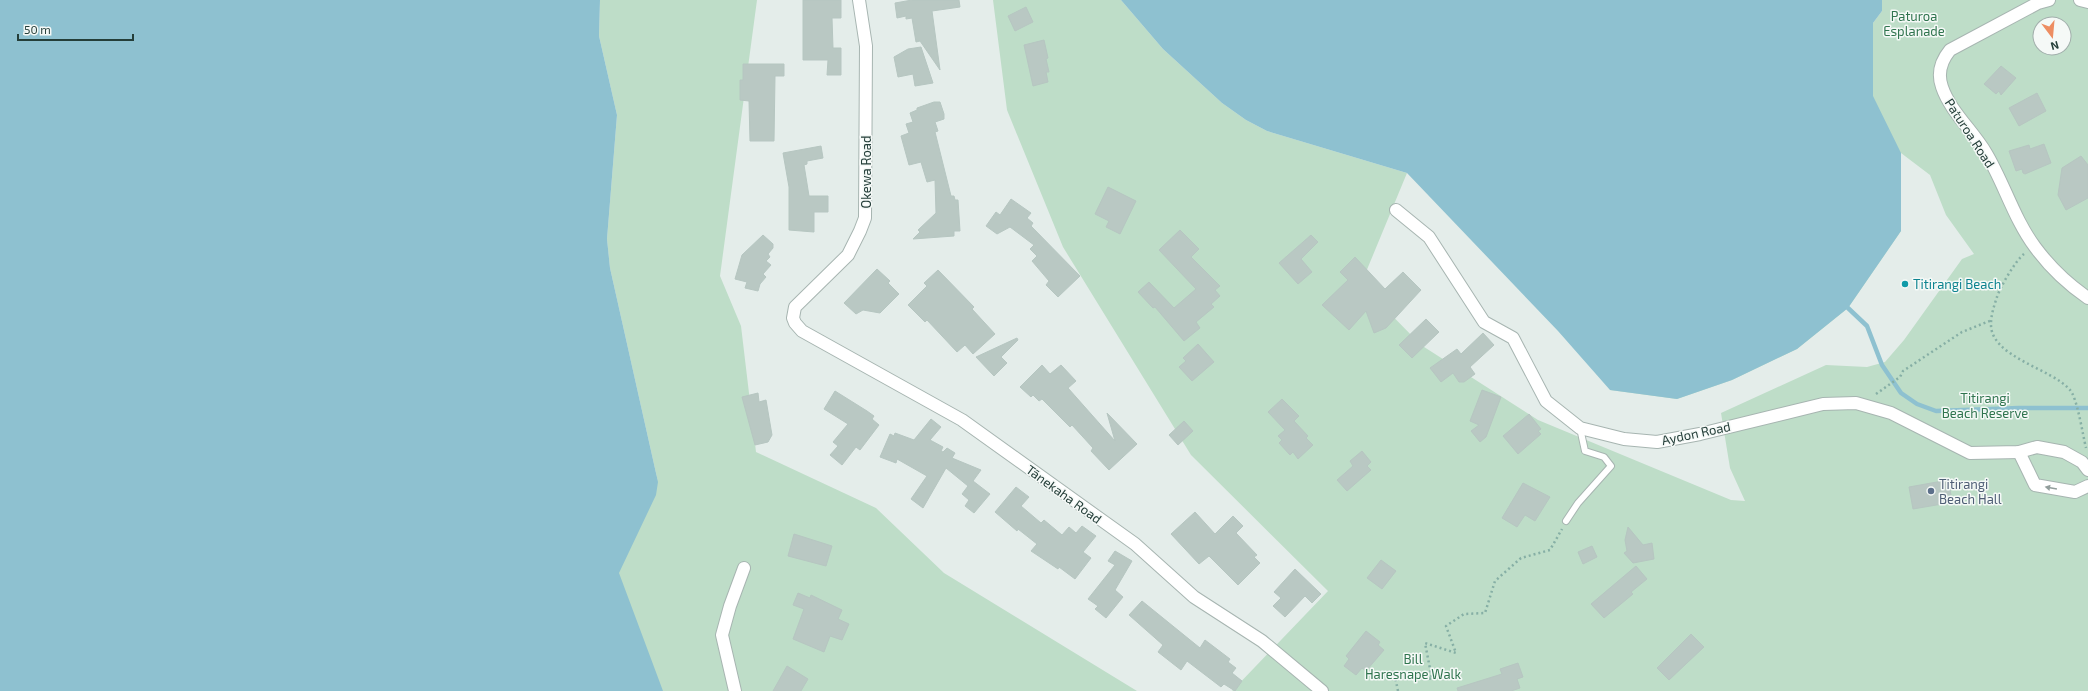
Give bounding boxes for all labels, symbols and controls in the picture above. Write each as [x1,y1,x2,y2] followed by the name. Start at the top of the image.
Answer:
[1883,8,1945,39] park label: Paturoa Esplanade
[18,16,133,42] scale bar
[2032,16,2072,56] north arrow
[24,22,51,36] text: 50 m
[2049,39,2061,53] text: N
[1942,95,1998,171] street label: Paturoa Road
[858,136,874,208] street label: Okewa Road
[1913,276,2001,292] place label: Titirangi Beach
[1900,279,1910,289] marker: Titirangi Beach
[1942,390,2028,421] park label: Titirangi Beach Reserve
[1660,418,1732,448] street label: Aydon Road
[1023,461,1105,527] street label: Tānekaha Road
[1939,476,2002,507] place label: Titirangi Beach Hall
[2045,485,2057,491] one-way arrow
[1926,486,1936,496] marker: Titirangi Beach Hall
[1365,651,1461,682] park label: Bill Haresnape Walk

